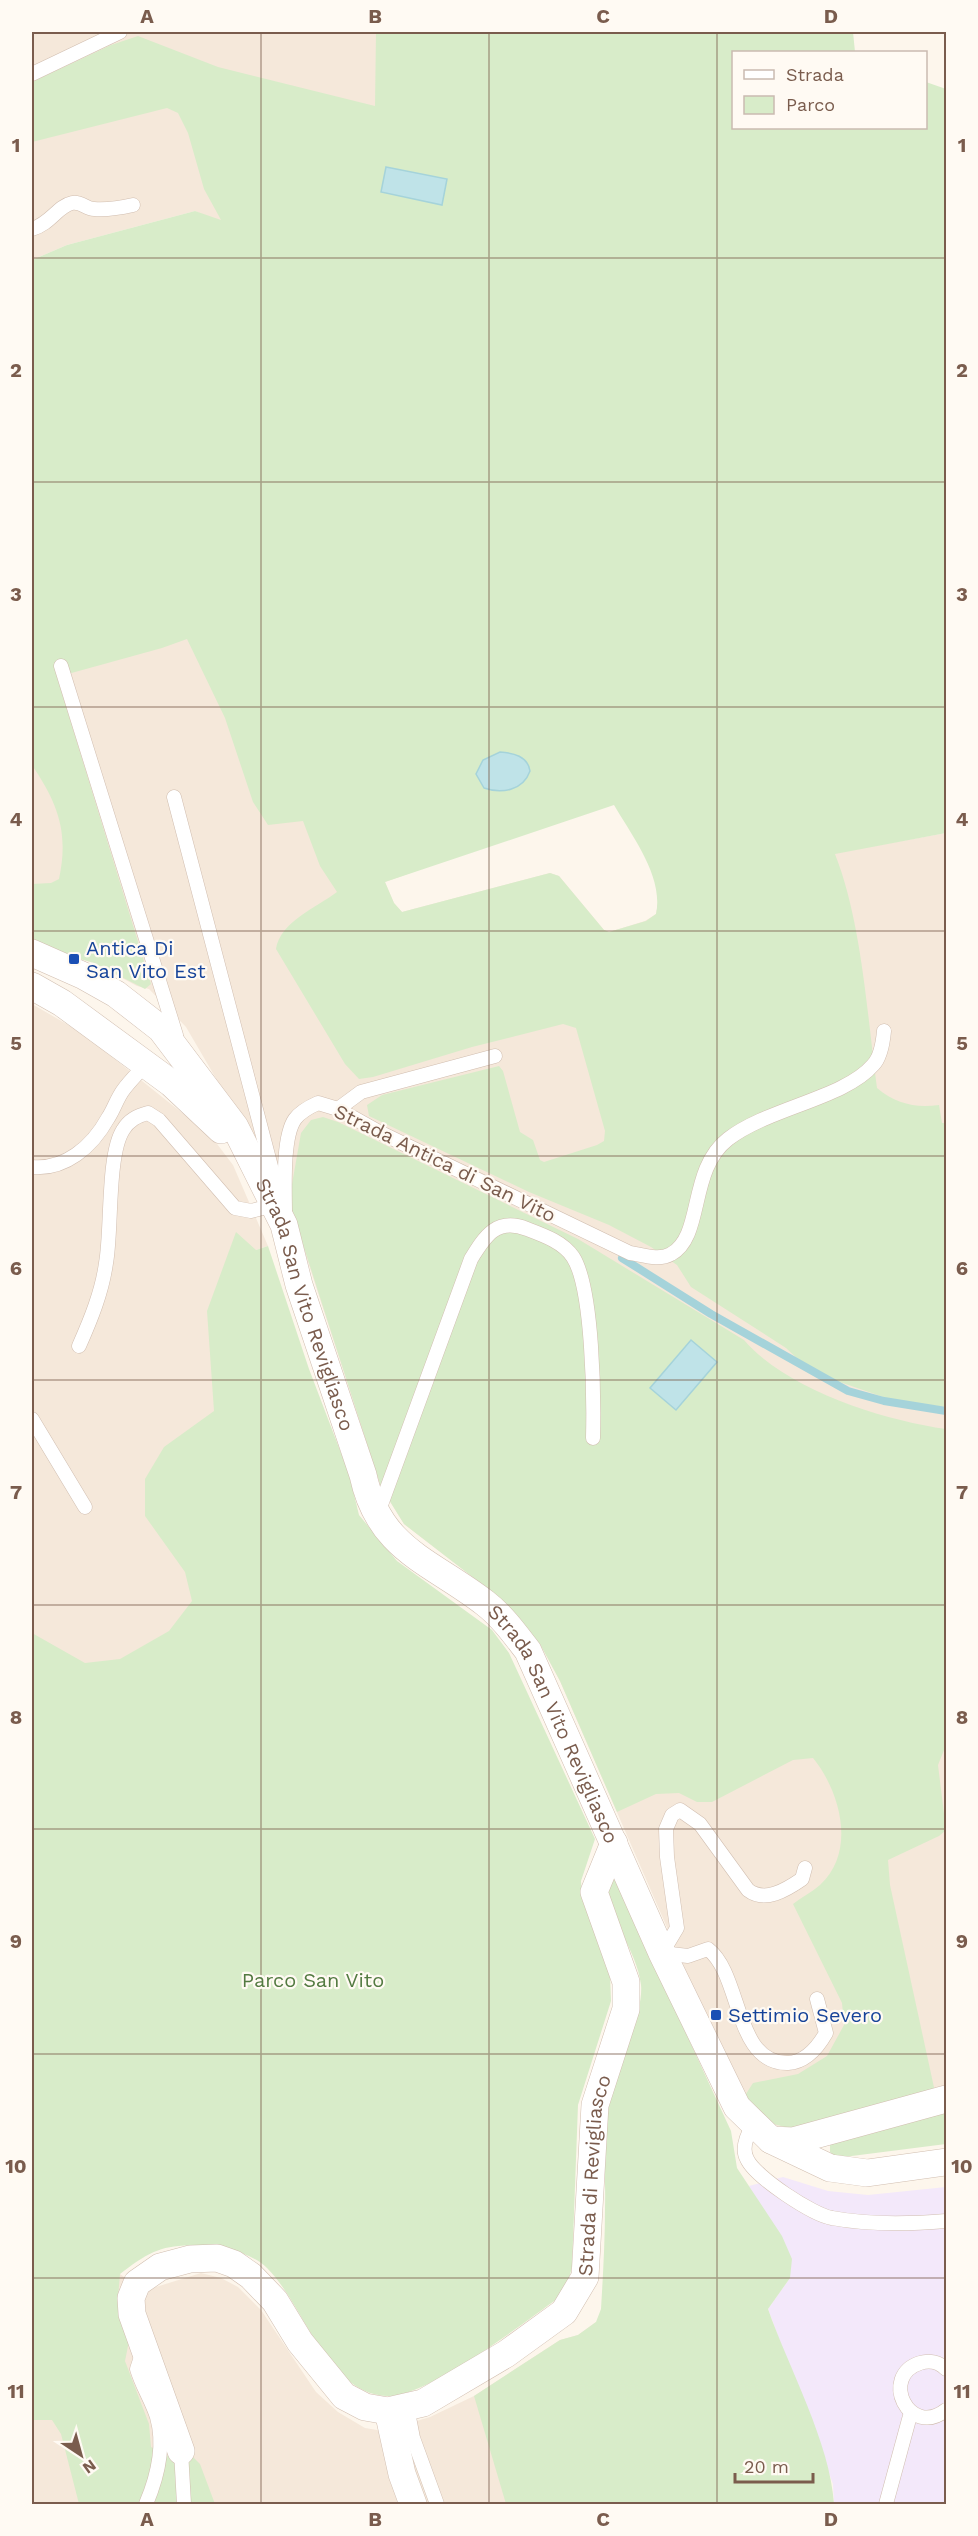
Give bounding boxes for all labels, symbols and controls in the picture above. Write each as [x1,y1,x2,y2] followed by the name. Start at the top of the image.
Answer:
[140,4,154,28] text: A
[368,4,382,28] text: B
[596,4,610,28] text: C
[824,4,838,28] text: D
[732,51,927,129] legend
[786,64,844,85] text: Strada
[786,94,835,115] text: Parco
[12,133,20,157] text: 1
[958,133,966,157] text: 1
[10,358,22,382] text: 2
[956,358,968,382] text: 2
[10,582,22,606] text: 3
[956,582,968,606] text: 3
[10,807,23,831] text: 4
[956,807,969,831] text: 4
[86,936,206,983] place label: Antica Di San Vito Est
[67,952,81,966] marker: Antica Di San Vito Est
[10,1031,22,1055] text: 5
[956,1031,968,1055] text: 5
[330,1099,560,1227] street label: Strada Antica di San Vito
[251,1174,359,1434] street label: Strada San Vito Revigliasco
[10,1256,22,1280] text: 6
[956,1256,968,1280] text: 6
[10,1480,22,1504] text: 7
[956,1480,968,1504] text: 7
[483,1599,624,1847] street label: Strada San Vito Revigliasco
[10,1705,22,1729] text: 8
[956,1705,968,1729] text: 8
[10,1929,22,1953] text: 9
[956,1929,968,1953] text: 9
[242,1968,384,1992] park label: Parco San Vito
[728,2003,882,2027] place label: Settimio Severo
[709,2008,723,2022] marker: Settimio Severo
[573,2072,616,2277] street label: Strada di Revigliasco
[5,2154,27,2178] text: 10
[951,2154,973,2178] text: 10
[7,2379,25,2403] text: 11
[953,2379,971,2403] text: 11
[51,2425,111,2485] north arrow
[735,2446,813,2484] scale bar
[79,2456,100,2478] text: N
[744,2456,789,2477] text: 20 m
[140,2507,154,2531] text: A
[368,2507,382,2531] text: B
[596,2507,610,2531] text: C
[824,2507,838,2531] text: D

